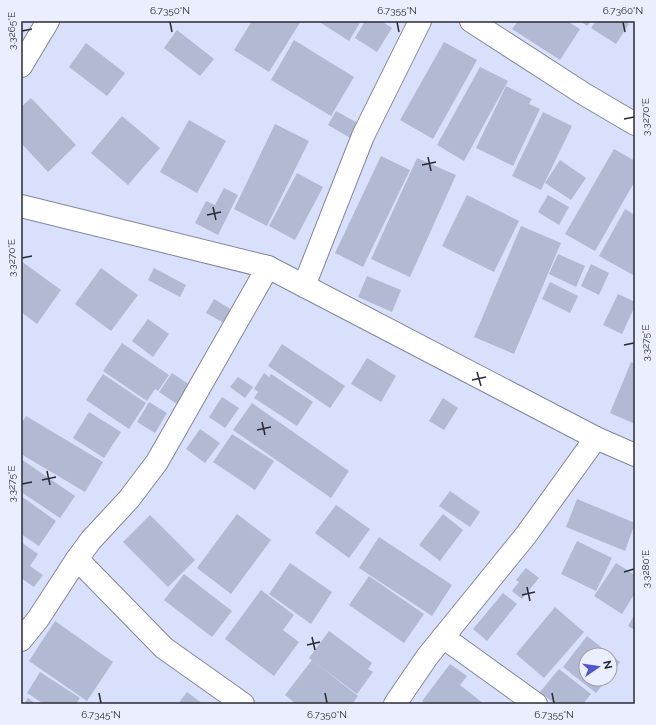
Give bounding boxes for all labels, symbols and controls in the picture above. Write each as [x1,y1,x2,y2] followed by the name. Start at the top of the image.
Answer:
[150,5,190,16] text: 6.7350°N
[377,5,417,16] text: 6.7355°N
[603,5,643,16] text: 6.7360°N
[6,12,17,50] text: 3.3265°E
[640,98,651,136] text: 3.3270°E
[6,239,17,277] text: 3.3270°E
[640,324,651,362] text: 3.3275°E
[6,465,17,503] text: 3.3275°E
[640,550,651,588] text: 3.3280°E
[578,647,618,687] north arrow
[600,659,615,670] text: N
[81,709,121,720] text: 6.7345°N
[307,709,347,720] text: 6.7350°N
[534,709,574,720] text: 6.7355°N

